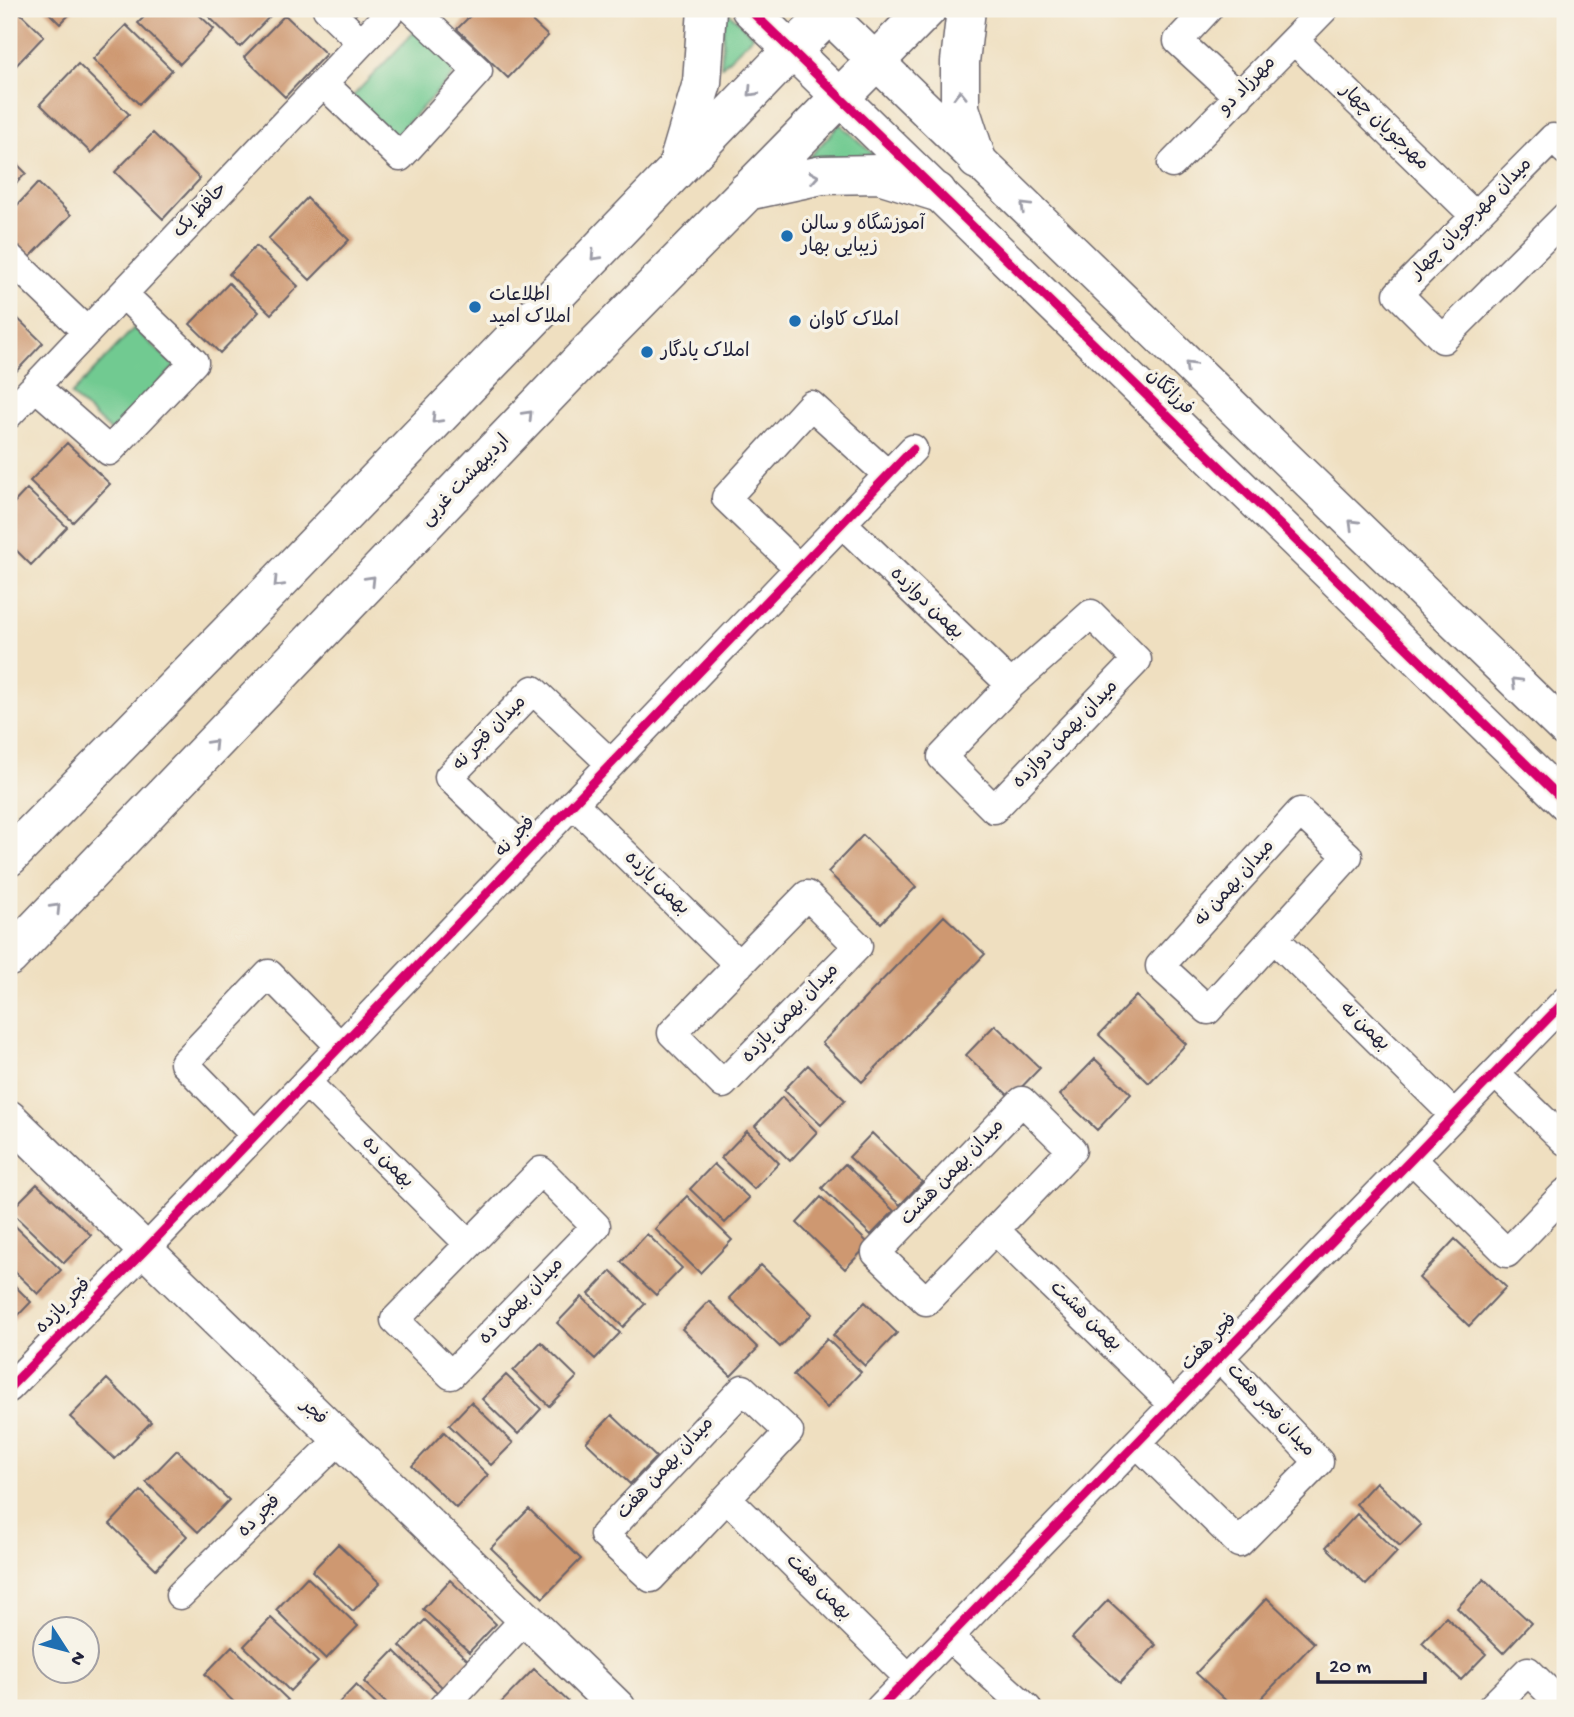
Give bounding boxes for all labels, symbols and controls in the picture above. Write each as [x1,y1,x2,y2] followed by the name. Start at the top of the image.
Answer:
[1213,52,1281,122] street label: مهرزاد دو
[1333,79,1433,176] street label: مهرجویان چهار
[748,84,761,97] one-way arrow
[952,89,968,99] one-way arrow
[1405,153,1538,286] street label: میدان مهرجویان چهار
[808,171,820,186] one-way arrow
[169,178,233,244] street label: حافظ یک
[1021,203,1034,216] one-way arrow
[799,212,926,259] place label: آموزشگاه و سالن زیبایی بهار
[779,228,795,244] marker: آموزشگاه و سالن زیبایی بهار
[590,248,603,261] one-way arrow
[489,285,571,330] place label: اطلاعات املاک امید
[467,299,483,315] marker: اطلاعات املاک امید
[809,310,899,333] place label: املاک کاوان
[787,313,803,329] marker: املاک کاوان
[659,339,750,364] place label: املاک یادگار
[639,344,655,360] marker: املاک یادگار
[1184,361,1197,374] one-way arrow
[1140,363,1199,421] street label: فرزانگان
[432,411,445,424] one-way arrow
[520,411,533,424] one-way arrow
[416,430,516,532] street label: اردیبهشت غربی
[1348,519,1361,532] one-way arrow
[884,563,968,645] street label: بهمن دوازده
[274,575,287,588] one-way arrow
[362,575,375,588] one-way arrow
[1008,676,1124,794] street label: میدان بهمن دوازده
[1511,677,1524,690] one-way arrow
[448,691,532,777] street label: میدان فجر نه
[205,739,218,752] one-way arrow
[491,812,541,864] street label: فجر نه
[1190,836,1280,932] street label: میدان بهمن نه
[618,847,694,921] street label: بهمن یازده
[48,903,60,916] one-way arrow
[738,959,844,1069] street label: میدان بهمن یازده
[1334,997,1394,1057] street label: بهمن نه
[896,1115,1010,1231] street label: میدان بهمن هشت
[356,1132,418,1194] street label: بهمن ده
[475,1254,569,1350] street label: میدان بهمن ده
[31,1274,97,1340] street label: فجر یازده
[1044,1277,1126,1357] street label: بهمن هشت
[1177,1309,1243,1377] street label: فجر هفت
[1221,1360,1319,1462] street label: میدان فجر هفت
[293,1394,331,1431] street label: فجر
[613,1413,719,1525] street label: میدان بهمن هفت
[233,1491,287,1543] street label: فجر ده
[780,1550,856,1626] street label: بهمن هفت
[32,1616,102,1686] north arrow
[1318,1640,1425,1684] scale bar
[64,1646,90,1670] text: N
[1329,1656,1371,1681] text: 20 m

